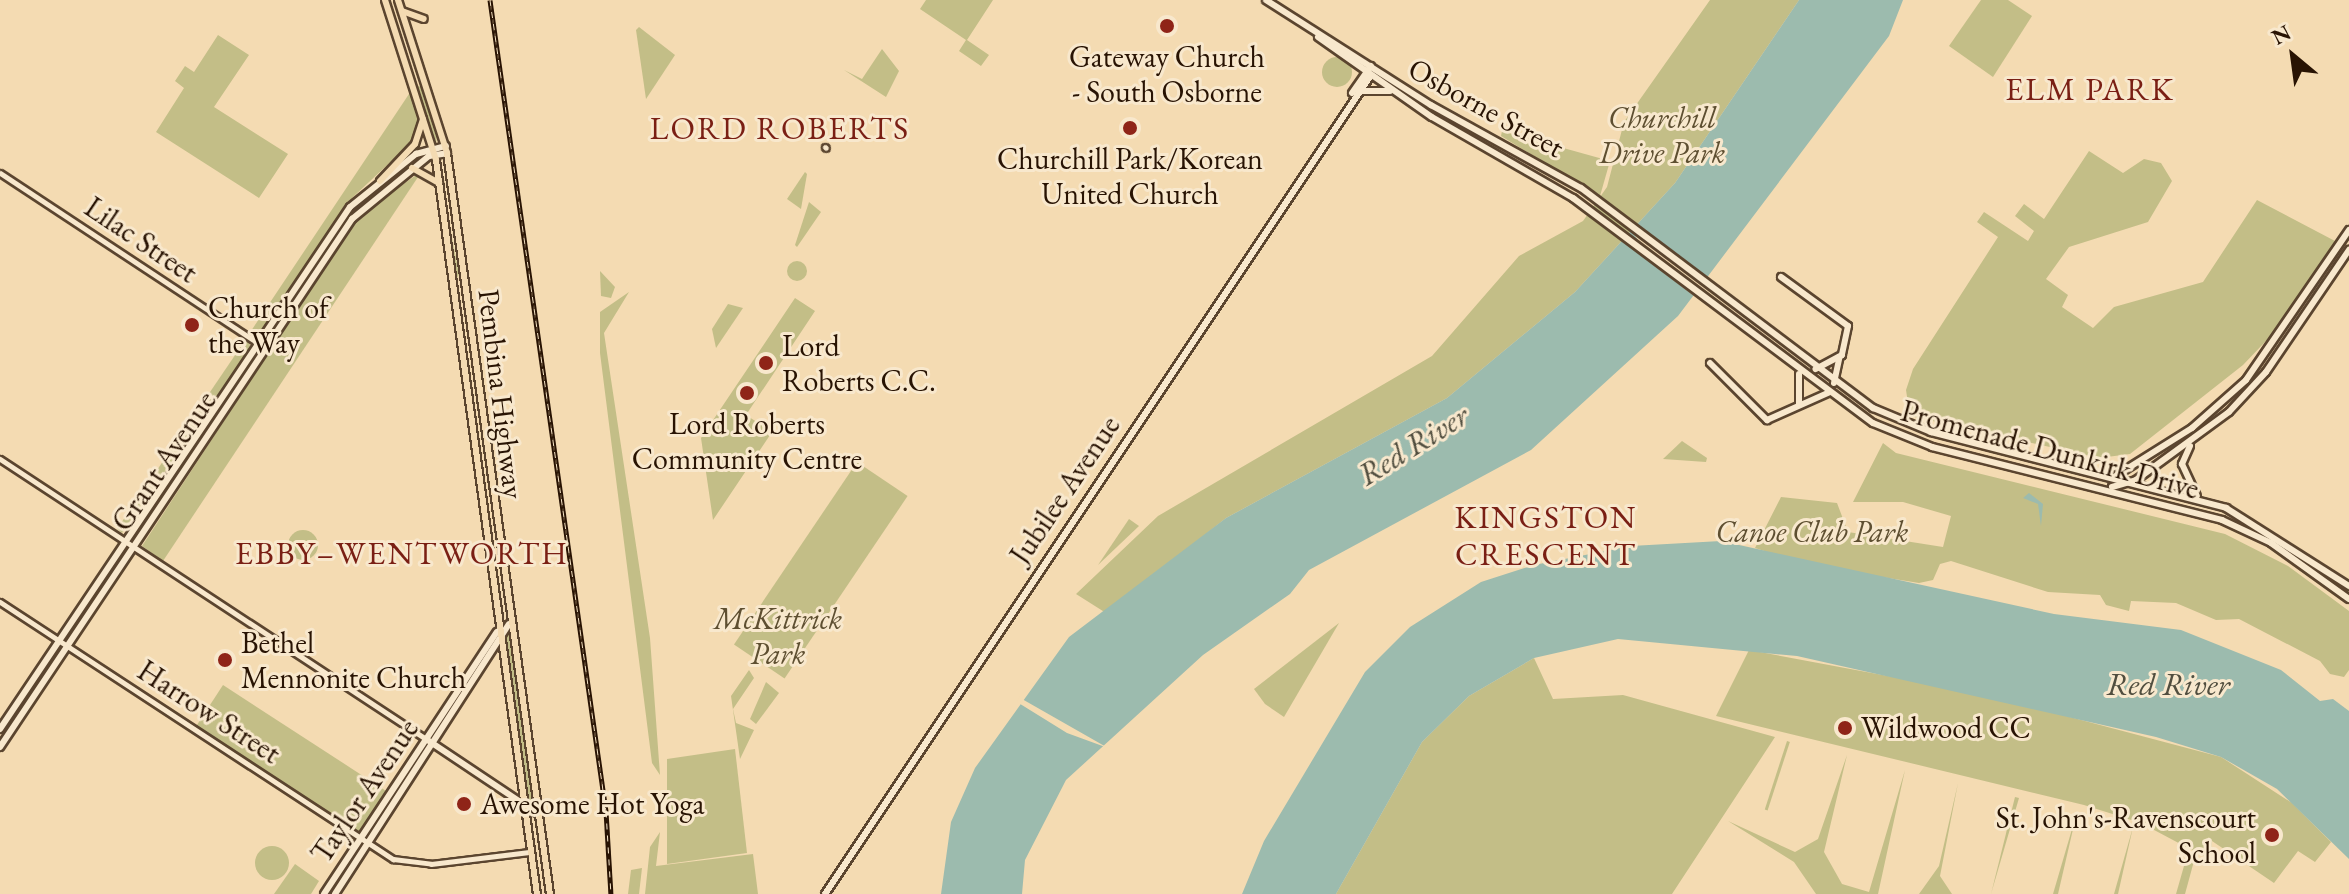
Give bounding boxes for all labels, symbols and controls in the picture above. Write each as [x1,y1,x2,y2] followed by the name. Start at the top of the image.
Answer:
[2253,16,2333,96] north arrow
[1158,17,1176,35] marker: Gateway Church - South Osborne
[2266,18,2296,52] text: N
[1069,39,1265,110] place label: Gateway Church - South Osborne
[1402,50,1570,166] street label: Osborne Street
[2005,70,2175,108] district label: ELM PARK
[1599,100,1725,170] park label: Churchill Drive Park
[650,109,910,147] district label: LORD ROBERTS
[1121,119,1139,137] marker: Churchill Park/Korean United Church
[997,141,1263,212] place label: Churchill Park/Korean United Church
[78,189,204,291] street label: Lilac Street
[470,287,532,501] street label: Pembina Highway
[208,290,329,360] place label: Church of the Way
[183,316,201,334] marker: Church of the Way
[782,328,936,398] place label: Lord Roberts C.C.
[757,354,775,372] marker: Lord Roberts C.C.
[104,384,224,538] street label: Grant Avenue
[738,384,756,402] marker: Lord Roberts Community Centre
[1897,393,2203,507] street label: Promenade Dunkirk Drive
[1351,396,1475,494] water label: Red River
[632,406,862,476] place label: Lord Roberts Community Centre
[1002,409,1128,571] street label: Jubilee Avenue
[1455,499,1637,574] district label: KINGSTON CRESCENT
[1716,514,1908,550] park label: Canoe Club Park
[235,534,569,572] district label: EBBY–WENTWORTH
[714,601,842,672] park label: McKittrick Park
[241,625,466,696] place label: Bethel Mennonite Church
[216,651,234,669] marker: Bethel Mennonite Church
[131,652,287,772] street label: Harrow Street
[2106,665,2230,703] water label: Red River
[1861,710,2031,746] place label: Wildwood CC
[304,712,426,870] street label: Taylor Avenue
[1836,719,1854,737] marker: Wildwood CC
[480,786,705,822] place label: Awesome Hot Yoga
[455,795,473,813] marker: Awesome Hot Yoga
[1996,800,2256,870] place label: St. John's-Ravenscourt School
[2263,826,2281,844] marker: St. John's-Ravenscourt School

